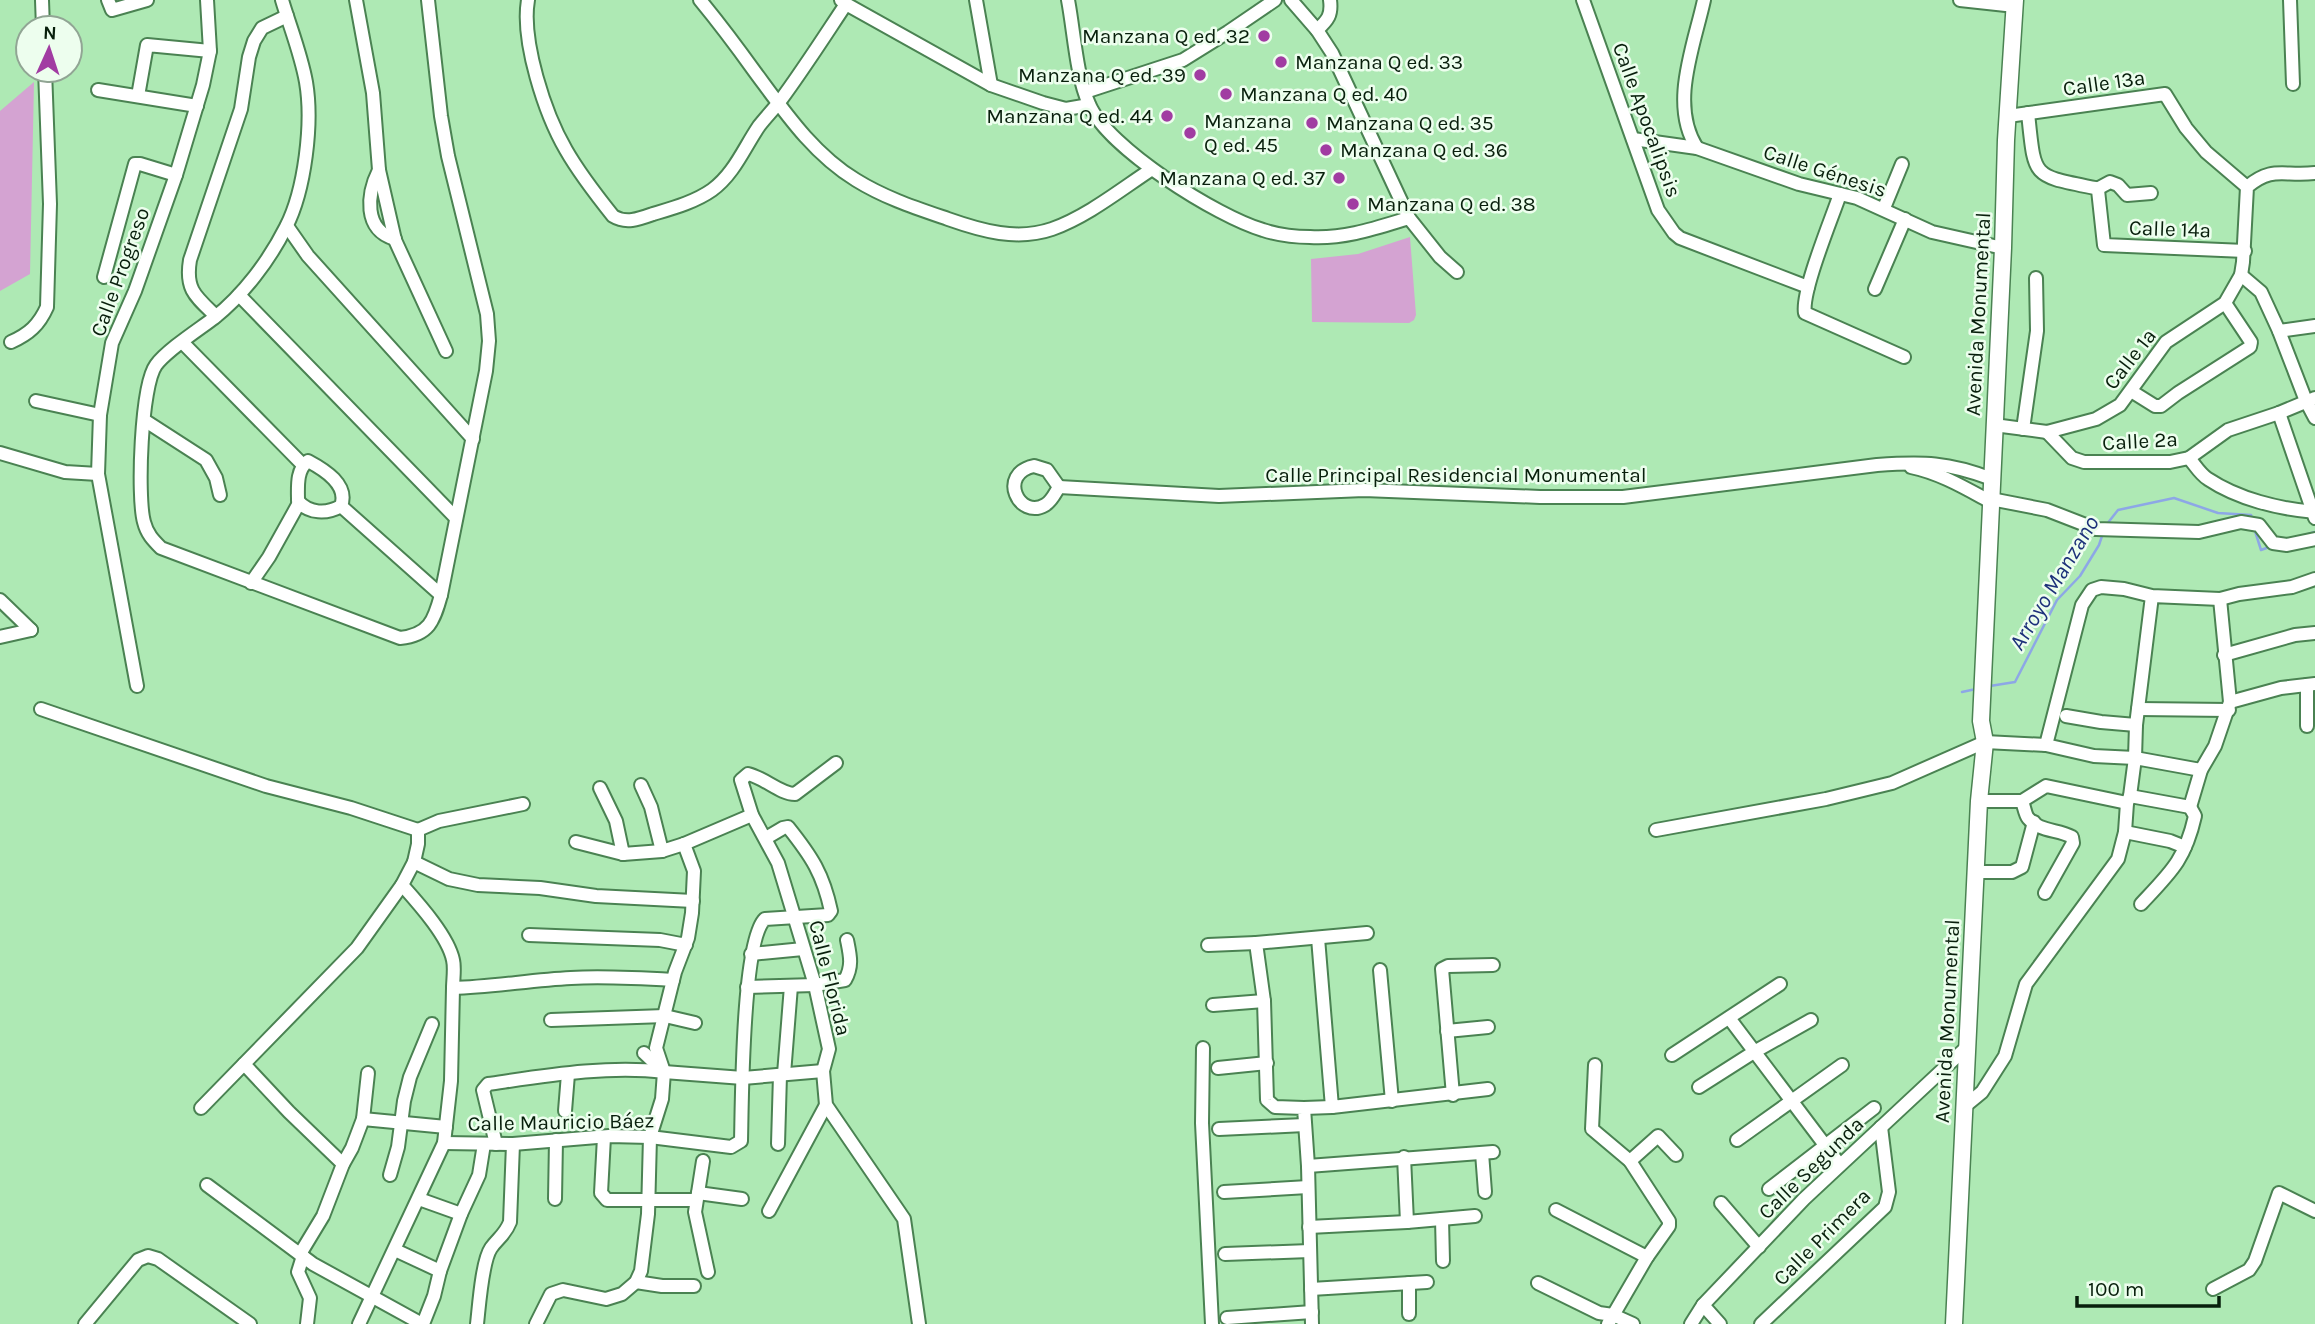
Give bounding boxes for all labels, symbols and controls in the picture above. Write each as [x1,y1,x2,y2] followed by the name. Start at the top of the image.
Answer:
[14,14,84,84] north arrow
[42,22,57,44] text: N
[1082,24,1250,48] place label: Manzana Q ed. 32
[1256,28,1272,44] marker: Manzana Q ed. 32
[1608,39,1686,201] street label: Calle Apocalipsis
[1295,50,1463,74] place label: Manzana Q ed. 33
[1273,54,1289,70] marker: Manzana Q ed. 33
[1018,63,1186,87] place label: Manzana Q ed. 39
[2061,65,2147,101] street label: Calle 13a
[1192,67,1208,83] marker: Manzana Q ed. 39
[1240,82,1408,106] place label: Manzana Q ed. 40
[1218,86,1234,102] marker: Manzana Q ed. 40
[986,104,1153,128] place label: Manzana Q ed. 44
[1159,108,1175,124] marker: Manzana Q ed. 44
[1204,109,1292,157] place label: Manzana Q ed. 45
[1326,111,1494,135] place label: Manzana Q ed. 35
[1304,115,1320,131] marker: Manzana Q ed. 35
[1182,125,1198,141] marker: Manzana Q ed. 45
[1340,138,1508,162] place label: Manzana Q ed. 36
[1760,140,1890,202] street label: Calle Génesis
[1318,142,1334,158] marker: Manzana Q ed. 36
[1159,166,1325,190] place label: Manzana Q ed. 37
[1331,170,1347,186] marker: Manzana Q ed. 37
[1367,192,1536,216] place label: Manzana Q ed. 38
[1345,196,1361,212] marker: Manzana Q ed. 38
[86,204,154,340] street label: Calle Progreso
[1961,212,1995,416] street label: Avenida Monumental
[2129,216,2211,242] street label: Calle 14a
[2099,324,2161,394] street label: Calle 1a
[2102,427,2178,455] street label: Calle 2a
[1265,463,1647,487] street label: Calle Principal Residencial Monumental
[2003,511,2105,655] water label: Arroyo Manzano
[804,918,856,1038] street label: Calle Florida
[1930,919,1964,1123] street label: Avenida Monumental
[467,1108,655,1136] street label: Calle Mauricio Báez
[1753,1112,1869,1224] street label: Calle Segunda
[1769,1184,1875,1290] street label: Calle Primera
[2077,1264,2219,1308] scale bar
[2088,1277,2145,1301] text: 100 m

